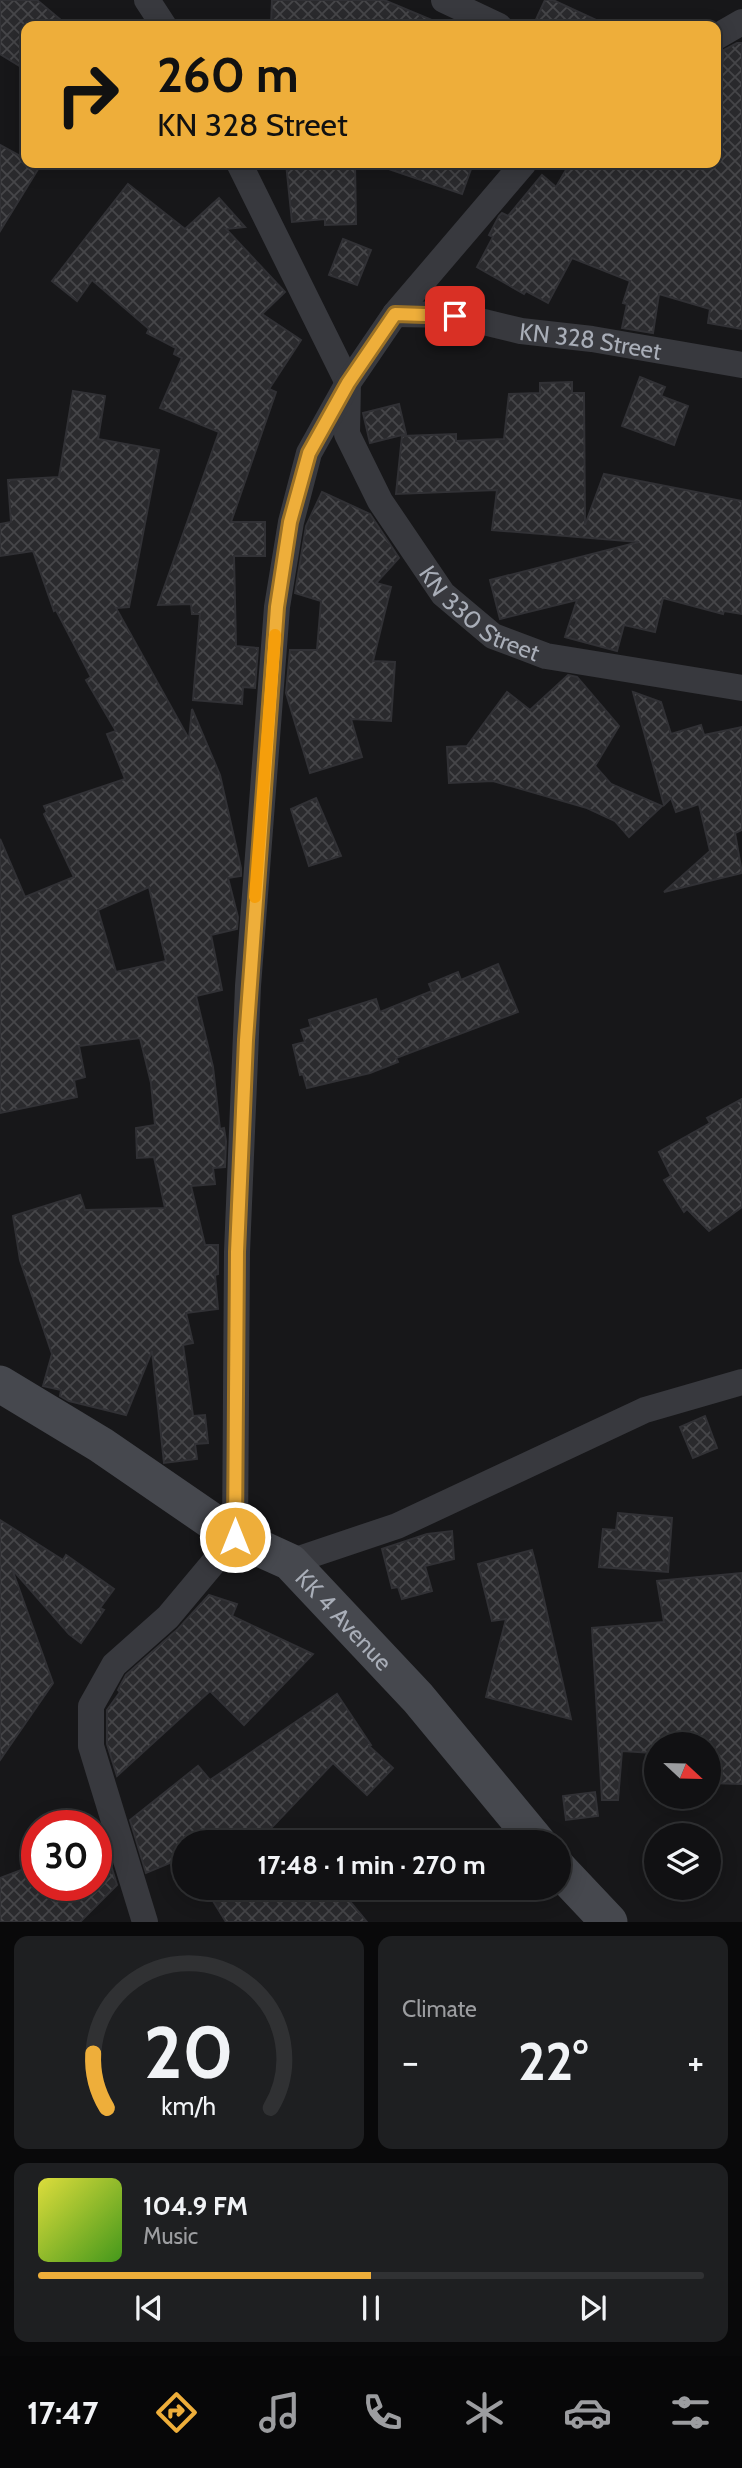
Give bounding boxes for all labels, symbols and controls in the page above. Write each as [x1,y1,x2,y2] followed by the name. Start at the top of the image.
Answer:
[157,45,299,104] text: 260 m
[42,49,133,140] icon: right
[157,105,348,144] text: KN 328 Street
[425,286,485,346] pin
[436,297,474,335] icon: arrive
[518,316,664,365] street label: KN 328 Street
[413,560,544,667] street label: KN 330 Street
[198,1500,272,1574] position arrow
[290,1563,399,1676] street label: KK 4 Avenue
[644,1732,721,1810] north arrow
[644,1732,721,1900] map controls
[21,1810,112,1901] speed limit sign: 30
[644,1823,721,1900] button: layers
[257,1849,486,1881] text: 17:48 · 1 min · 270 m
[402,1995,477,2023] text: Climate
[144,2009,234,2097] text: 20
[518,2030,588,2093] text: 22°
[402,2038,419,2085] text: −
[687,2038,704,2085] text: +
[162,2091,216,2121] text: km/h
[143,2190,248,2222] text: 104.9 FM
[143,2222,198,2250] text: Music
[130,2289,168,2327] icon: previous
[352,2289,390,2327] icon: pause
[574,2289,612,2327] icon: next
[152,2388,201,2437] icon: directions
[255,2388,304,2437] icon: music
[358,2388,407,2437] icon: phone
[460,2388,509,2437] icon: climate
[563,2388,612,2437] icon: car
[666,2388,715,2437] icon: filters
[27,2393,98,2432] text: 17:47

